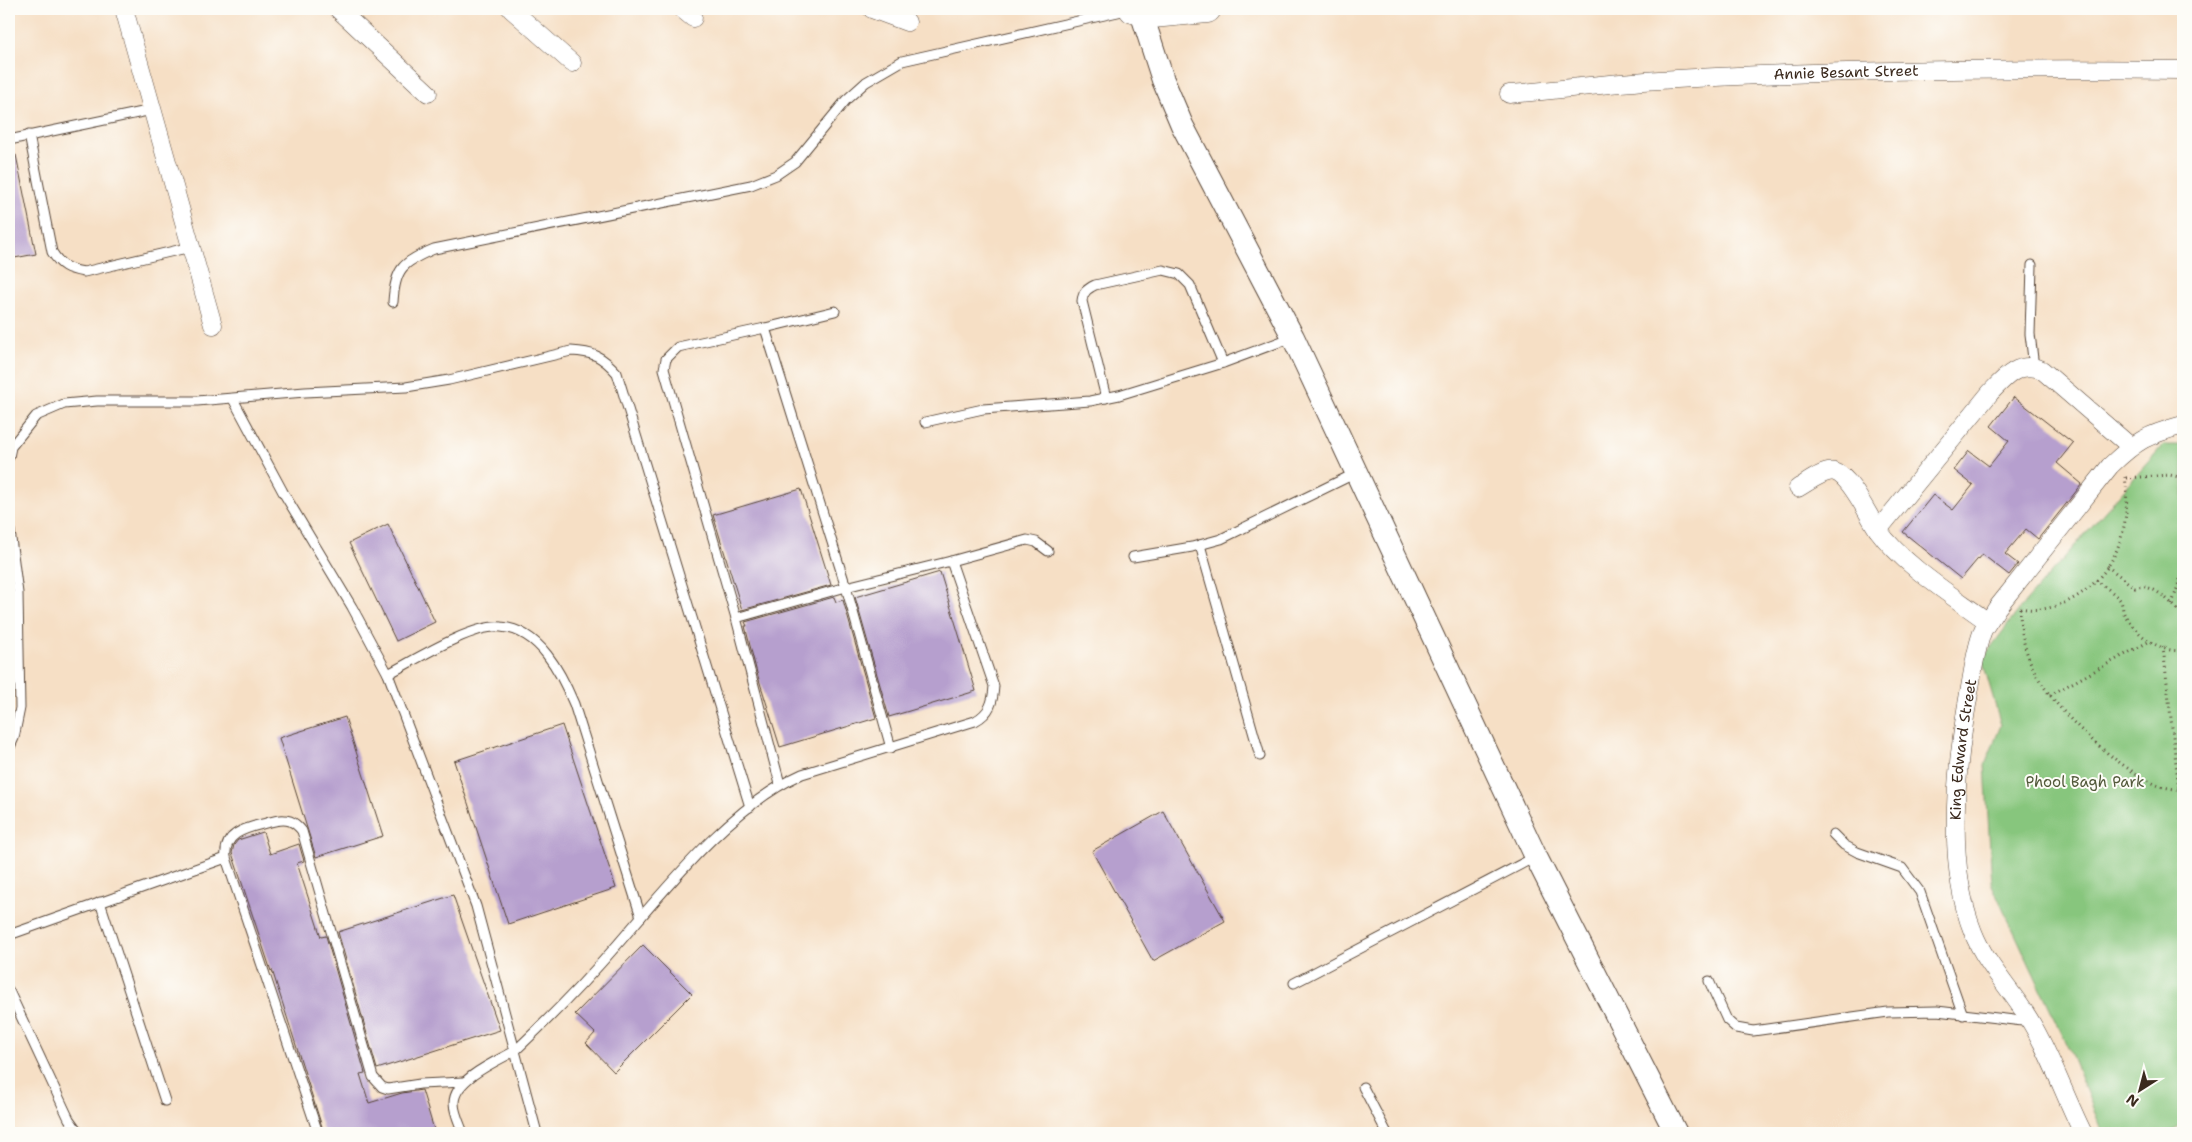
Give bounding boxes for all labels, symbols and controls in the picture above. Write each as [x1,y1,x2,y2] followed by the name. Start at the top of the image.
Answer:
[1773,61,1919,85] street label: Annie Besant Street
[1946,677,1981,820] street label: King Edward Street
[2025,772,2145,792] park label: Phool Bagh Park
[2114,1064,2164,1114] north arrow
[2123,1090,2142,1111] text: N

